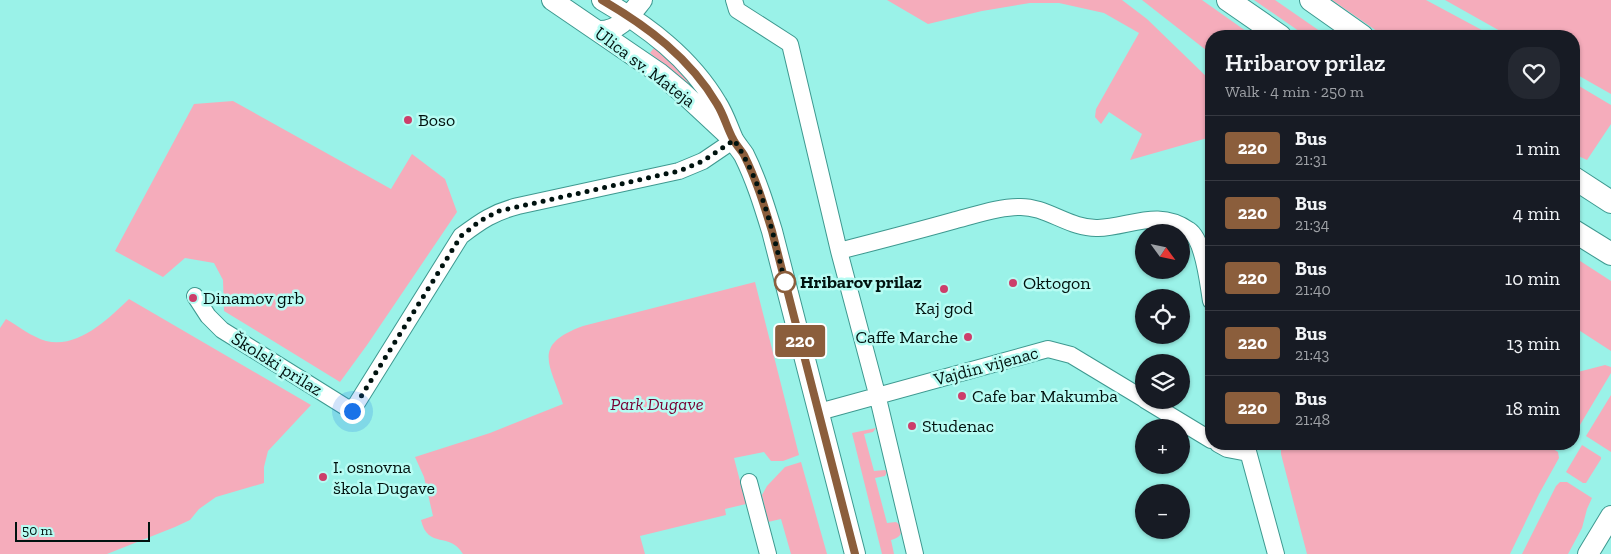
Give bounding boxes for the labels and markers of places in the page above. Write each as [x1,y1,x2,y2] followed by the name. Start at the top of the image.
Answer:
[418,109,455,131] place label: Boso
[402,114,414,126] marker: Boso
[774,271,796,293] marker: Hribarov prilaz
[800,271,922,293] place label: Hribarov prilaz
[1023,272,1091,294] place label: Oktogon
[1007,277,1019,289] marker: Oktogon
[938,283,950,295] marker: Kaj god
[203,287,304,309] place label: Dinamov grb
[187,292,199,304] marker: Dinamov grb
[915,297,973,319] place label: Kaj god
[855,326,958,348] place label: Caffe Marche
[962,331,974,343] marker: Caffe Marche
[972,385,1118,407] place label: Cafe bar Makumba
[956,390,968,402] marker: Cafe bar Makumba
[922,415,994,437] place label: Studenac
[906,420,918,432] marker: Studenac
[333,456,435,499] place label: I. osnovna škola Dugave
[317,471,329,483] marker: I. osnovna škola Dugave

